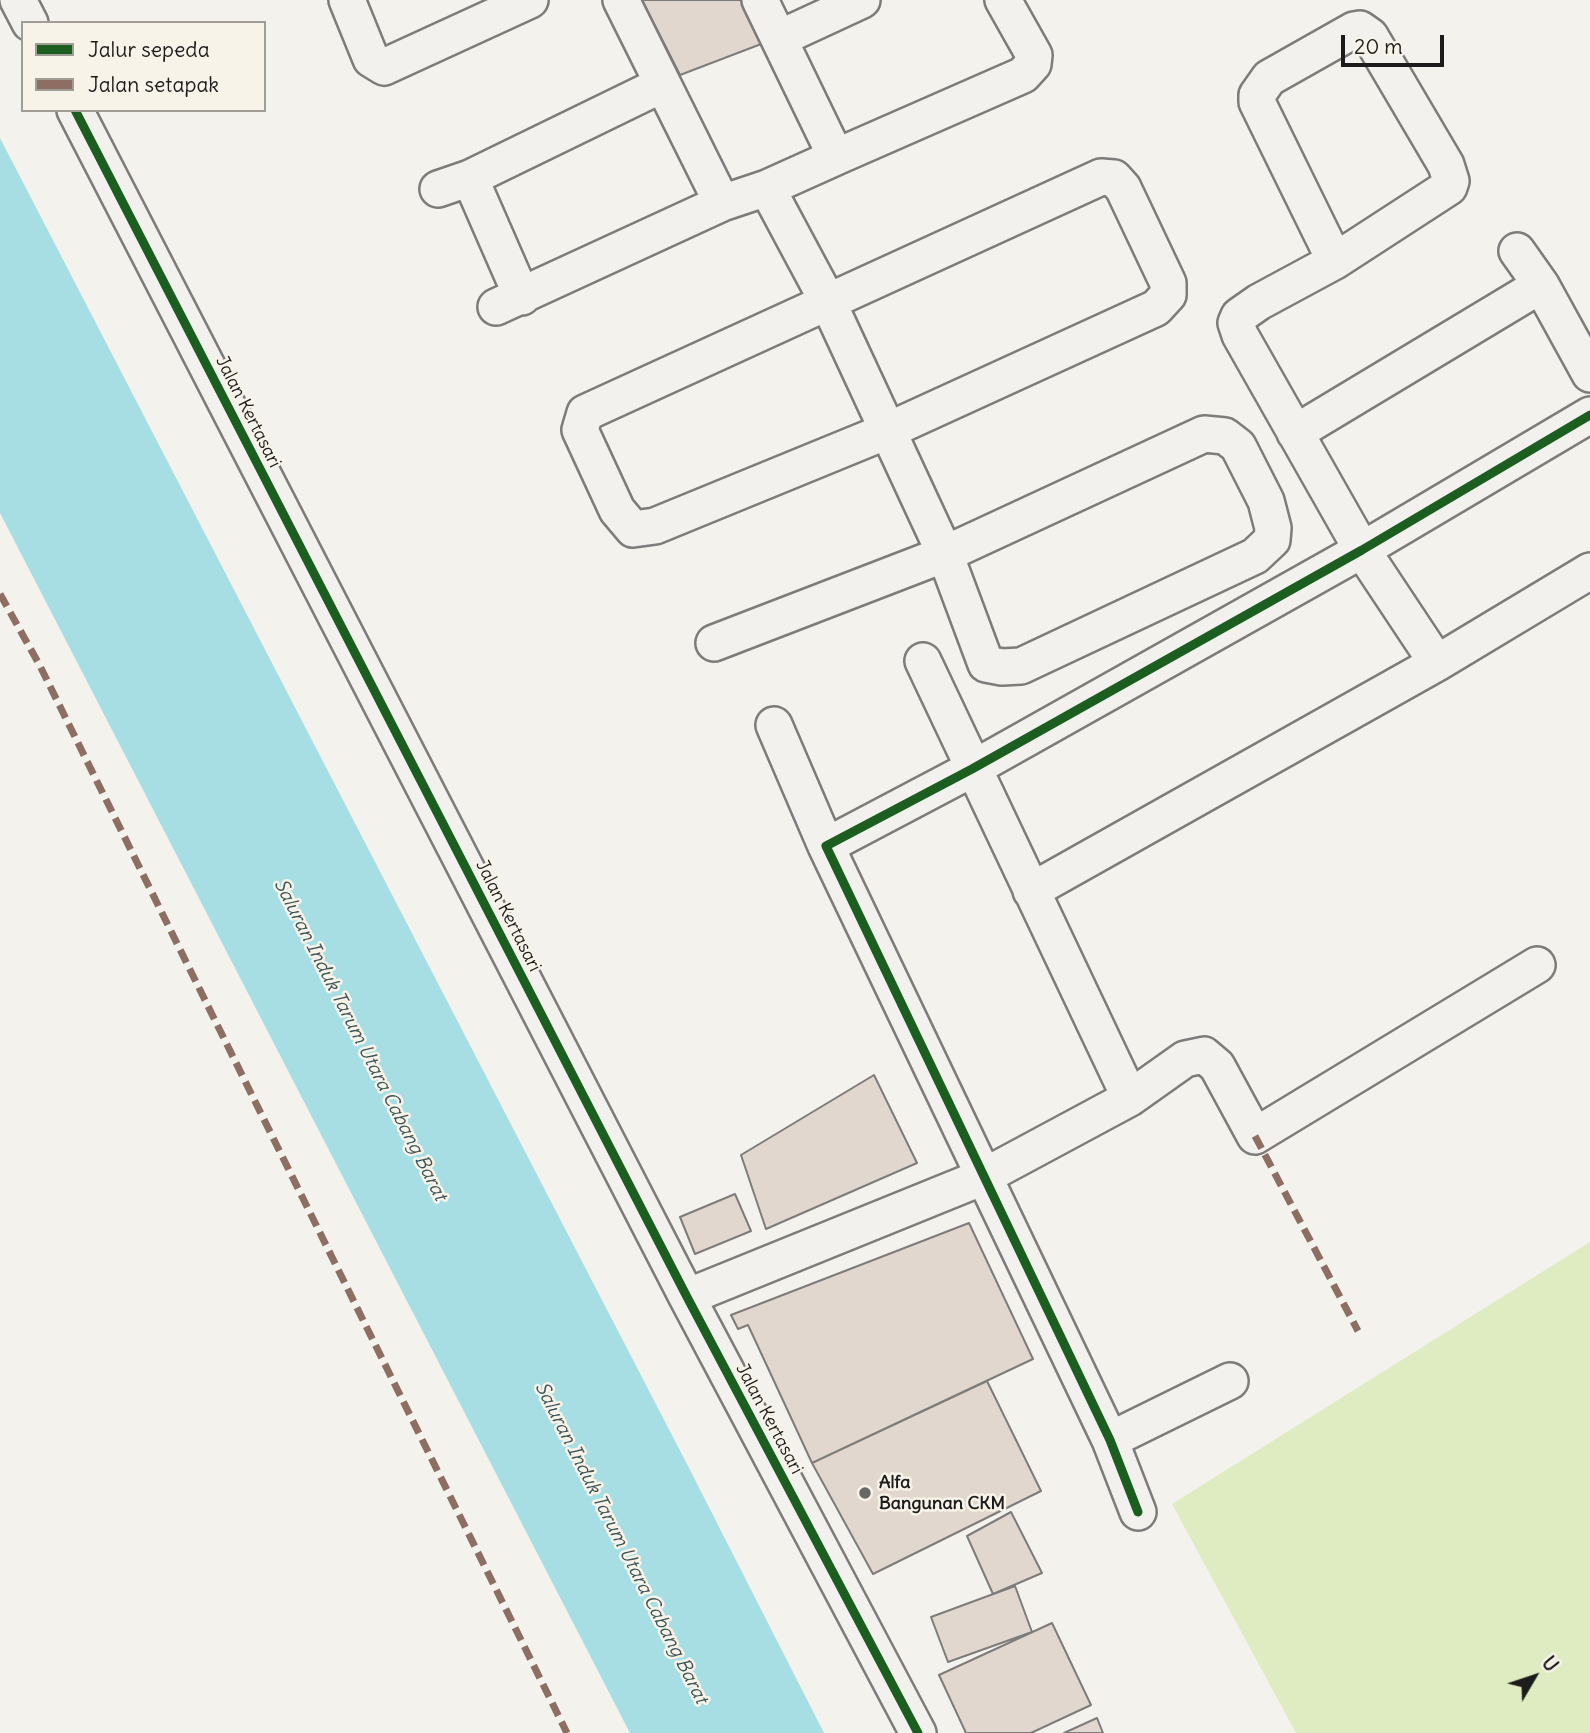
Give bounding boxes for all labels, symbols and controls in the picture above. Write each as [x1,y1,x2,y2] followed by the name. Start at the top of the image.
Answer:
[21,21,266,112] legend
[1345,21,1448,65] scale bar
[1354,33,1403,60] text: 20 m
[88,36,210,63] text: Jalur sepeda
[88,71,219,98] text: Jalan setapak
[211,353,285,471] street label: Jalan Kertasari
[471,857,545,975] street label: Jalan Kertasari
[269,875,451,1205] water label: Saluran Induk Tarum Utara Cabang Barat
[731,1360,807,1478] street label: Jalan Kertasari
[530,1378,712,1708] water label: Saluran Induk Tarum Utara Cabang Barat
[879,1472,1005,1514] place label: Alfa Bangunan CKM
[857,1485,873,1501] marker: Alfa Bangunan CKM
[1499,1642,1569,1712] north arrow
[1537,1651,1564,1676] text: U

